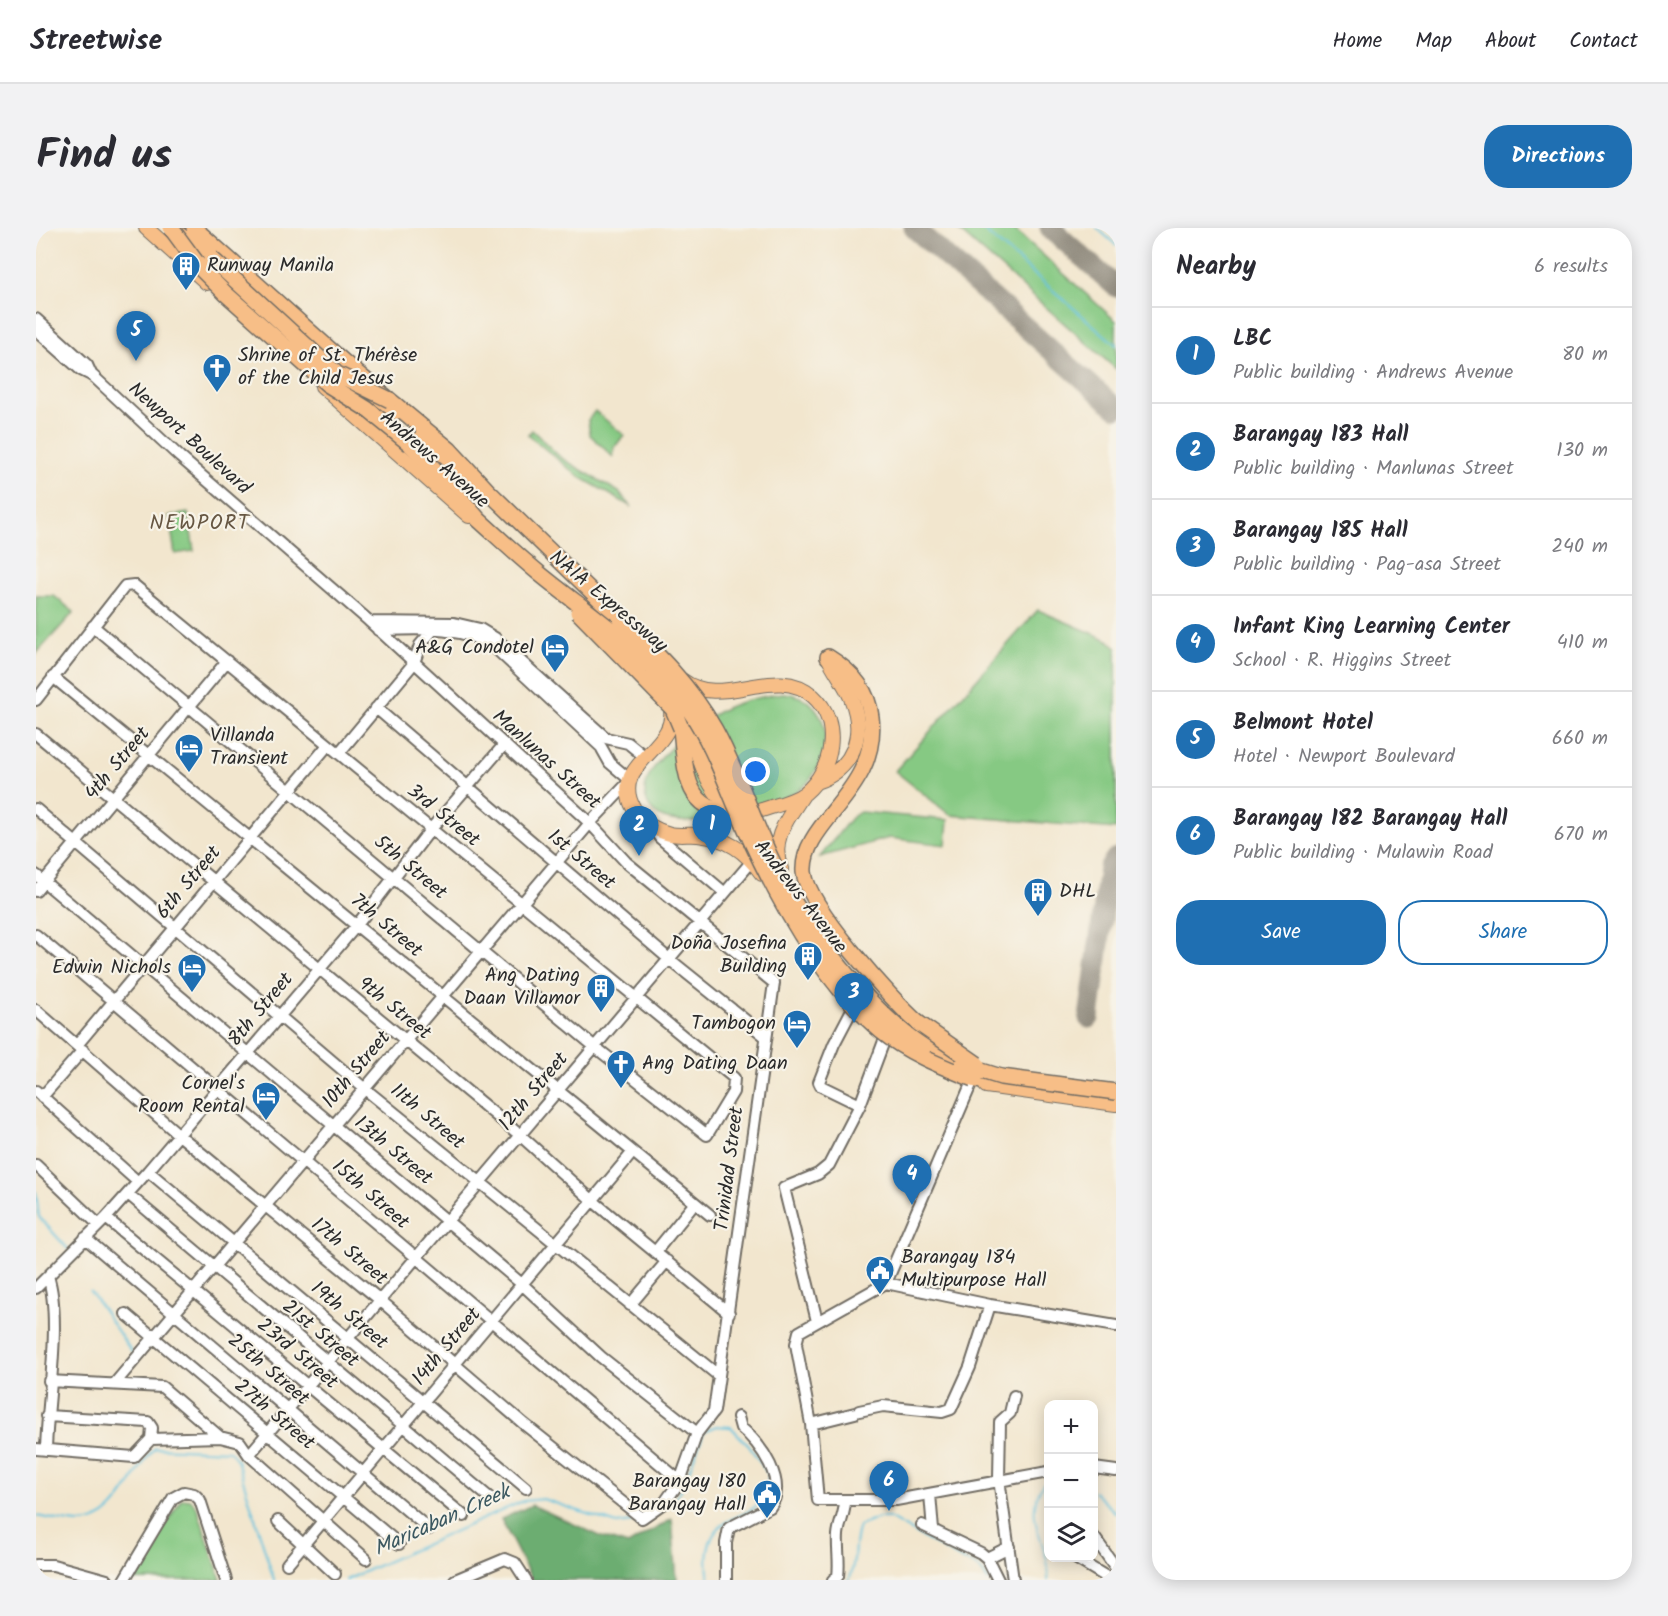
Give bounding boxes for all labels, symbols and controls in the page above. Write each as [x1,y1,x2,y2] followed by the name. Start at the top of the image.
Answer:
[30,19,162,64] text: Streetwise
[1333,25,1382,58] text: Home
[1415,25,1452,58] text: Map
[1485,25,1536,58] text: About
[1569,25,1638,58] text: Contact
[36,123,172,190] text: Find us
[1484,125,1632,188] button: Directions
[1176,246,1256,288] text: Nearby
[170,250,202,292] building icon: Runway Manila
[207,250,334,282] place label: Runway Manila
[1534,251,1608,283] text: 6 results
[116,312,156,361] pin: 5
[1233,322,1272,357] text: LBC
[1192,339,1199,371] text: 1
[1562,339,1608,371] text: 80 m
[238,340,417,395] place label: Shrine of St. Thérèse of the Child Jesus
[201,352,233,394] church icon: Shrine of St. Thérèse of the Child Jesus
[1233,357,1513,389] text: Public building · Andrews Avenue
[120,375,259,504] street label: Newport Boulevard
[372,403,496,517] street label: Andrews Avenue
[1233,418,1408,453] text: Barangay 183 Hall
[1190,435,1201,467] text: 2
[1556,435,1608,467] text: 130 m
[1233,453,1514,485] text: Public building · Manlunas Street
[149,507,251,540] district label: NEWPORT
[1233,514,1408,549] text: Barangay 185 Hall
[1190,531,1201,563] text: 3
[1551,531,1608,563] text: 240 m
[542,543,675,662] street label: NAIA Expressway
[1233,549,1501,581] text: Public building · Pag-asa Street
[1233,610,1510,645] text: Infant King Learning Center
[1190,627,1201,659] text: 4
[1557,627,1608,659] text: 410 m
[415,632,534,664] place label: A&G Condotel
[539,632,571,674] hotel icon: A&G Condotel
[1233,645,1451,677] text: School · R. Higgins Street
[484,702,608,818] street label: Manlunas Street
[1233,706,1373,741] text: Belmont Hotel
[77,720,159,808] street label: 4th Street
[210,720,288,775] place label: Villanda Transient
[1190,723,1201,755] text: 5
[1552,723,1608,755] text: 660 m
[173,732,205,774] hotel icon: Villanda Transient
[1233,741,1455,773] text: Hotel · Newport Boulevard
[741,757,770,786] your location
[399,776,487,856] street label: 3rd Street
[1233,802,1507,837] text: Barangay 182 Barangay Hall
[620,806,658,856] pin: 2
[692,806,732,855] pin: 1
[1190,819,1201,851] text: 6
[1554,819,1608,851] text: 670 m
[540,822,623,899] street label: 1st Street
[366,827,454,909] street label: 5th Street
[745,833,855,961] street label: Andrews Avenue
[1233,837,1493,869] text: Public building · Mulawin Road
[148,839,230,927] street label: 6th Street
[1022,876,1054,918] building icon: DHL
[1059,876,1096,908] place label: DHL
[343,886,430,966] street label: 7th Street
[1176,900,1386,965] button: Save
[1398,900,1608,965] button: Share
[670,928,787,983] place label: Doña Josefina Building
[792,940,824,982] building icon: Doña Josefina Building
[52,952,171,984] place label: Edwin Nichols
[176,952,208,994] hotel icon: Edwin Nichols
[463,960,581,1015] place label: Ang Dating Daan Villamor
[220,965,302,1054] street label: 8th Street
[350,969,438,1049] street label: 9th Street
[585,972,617,1014] building icon: Ang Dating Daan Villamor
[834,974,874,1023] pin: 3
[691,1008,776,1040] place label: Tambogon
[781,1008,813,1050] hotel icon: Tambogon
[315,1024,399,1116] street label: 10th Street
[491,1045,577,1139] street label: 12th Street
[605,1048,637,1090] church icon: Ang Dating Daan
[642,1048,788,1080] place label: Ang Dating Daan
[138,1068,245,1123] place label: Cornel's Room Rental
[382,1076,472,1158] street label: 11th Street
[250,1080,282,1122] hotel icon: Cornel's Room Rental
[706,1104,754,1233] street label: Trinidad Street
[346,1108,440,1194] street label: 13th Street
[324,1152,416,1238] street label: 15th Street
[892,1156,932,1205] pin: 4
[303,1210,395,1294] street label: 17th Street
[901,1242,1046,1297] place label: Barangay 184 Multipurpose Hall
[864,1254,896,1296] public building icon: Barangay 184 Multipurpose Hall
[303,1274,395,1358] street label: 19th Street
[274,1292,366,1376] street label: 21st Street
[404,1300,490,1393] street label: 14th Street
[249,1310,345,1398] street label: 23rd Street
[220,1326,317,1414] street label: 25th Street
[226,1371,322,1459] street label: 27th Street
[1044,1400,1098,1562] map controls
[1044,1400,1098,1454] button: +
[1044,1454,1098,1508] button: −
[870,1462,908,1511] pin: 6
[628,1466,746,1521] place label: Barangay 180 Barangay Hall
[368,1475,518,1566] water label: Maricaban Creek
[751,1478,783,1520] public building icon: Barangay 180 Barangay Hall
[1044,1508,1098,1562] button: layers

